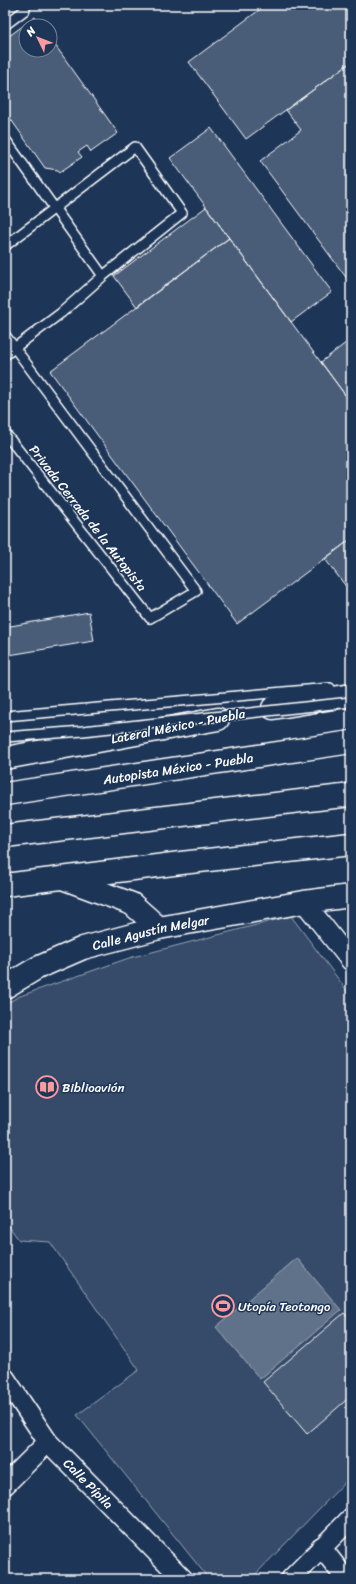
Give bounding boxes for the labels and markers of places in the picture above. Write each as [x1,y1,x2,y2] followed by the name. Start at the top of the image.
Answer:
[34,1074,60,1100] library icon: Biblioavión
[62,1076,124,1099] place label: Biblioavión
[210,1293,236,1319] sports icon: Utopía Teotongo
[238,1295,331,1318] place label: Utopía Teotongo

